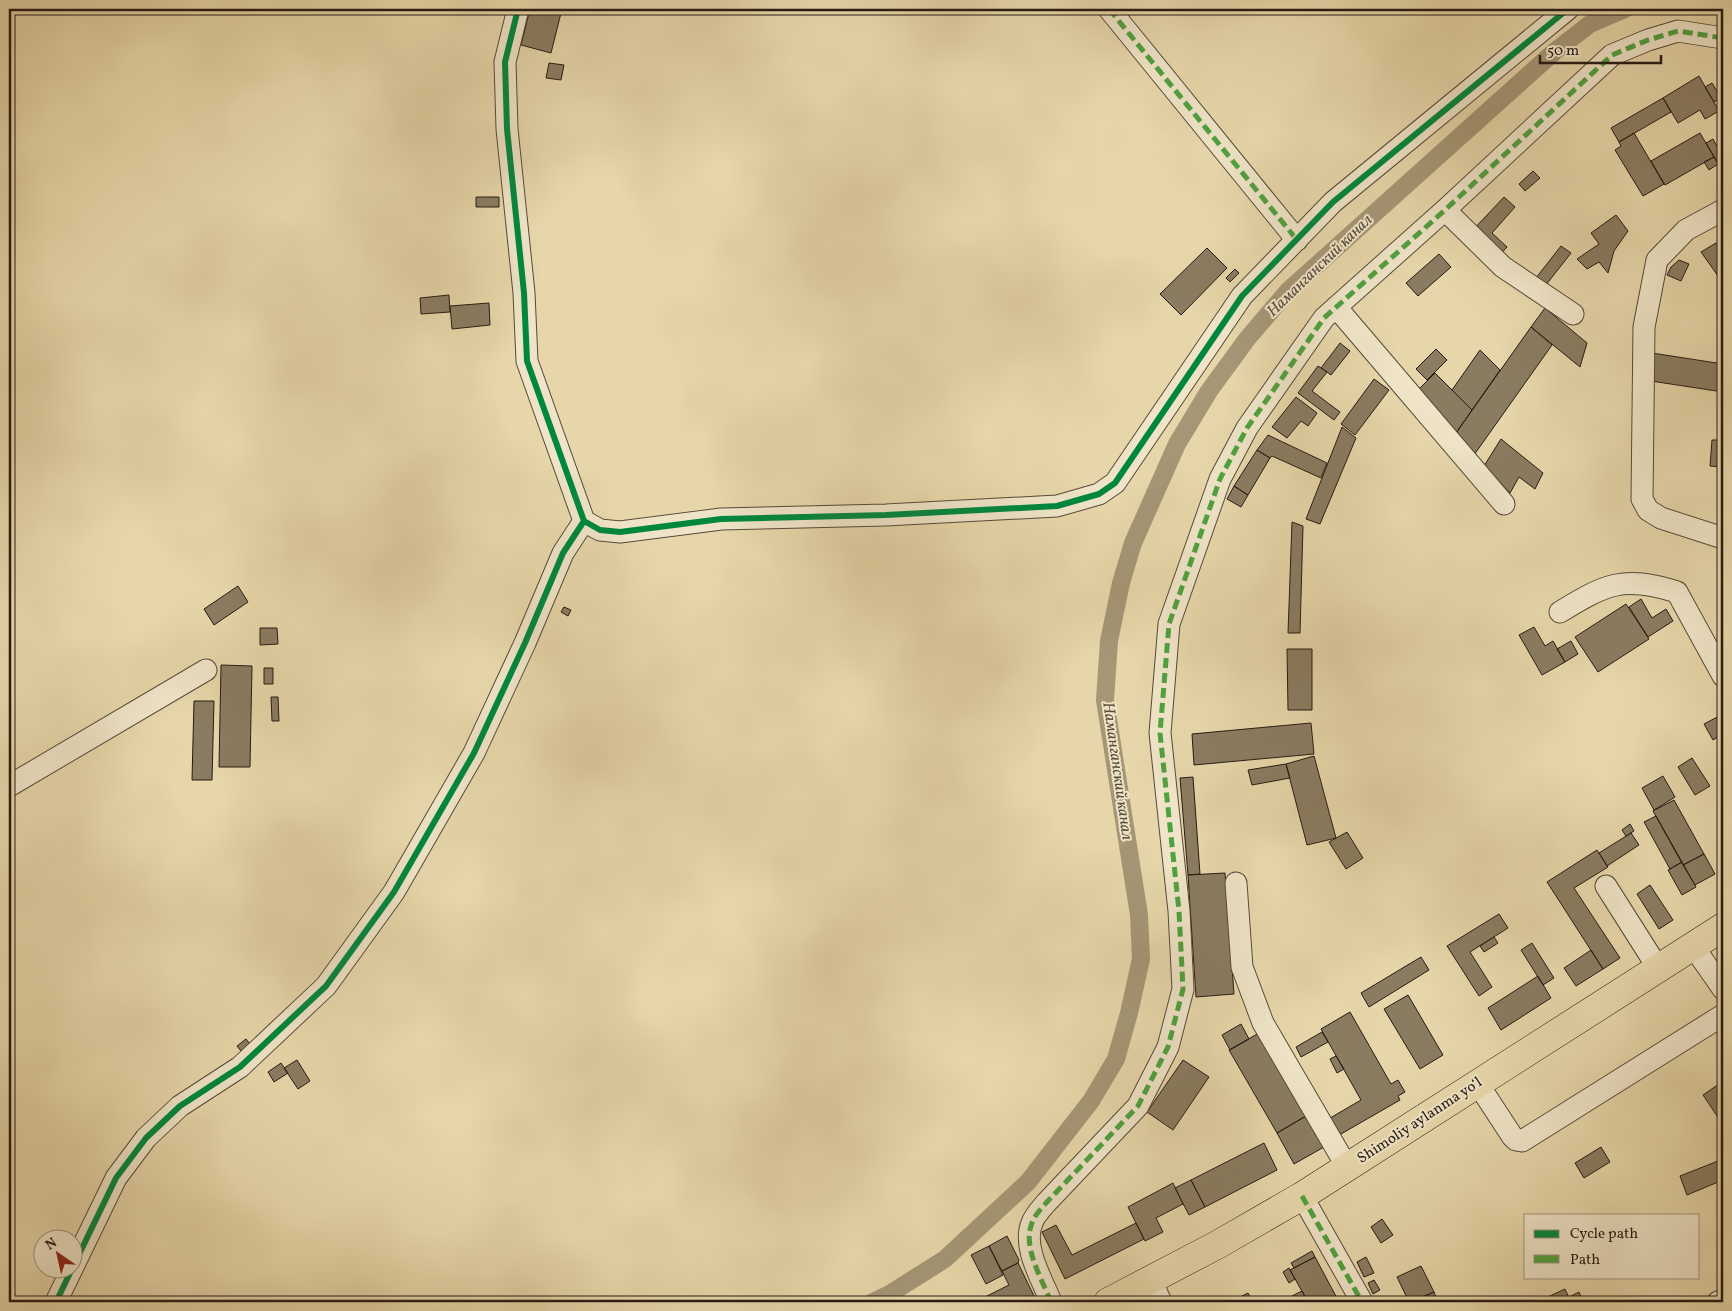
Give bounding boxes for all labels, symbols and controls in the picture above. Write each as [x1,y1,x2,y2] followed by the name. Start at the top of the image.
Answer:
[1540,32,1661,64] scale bar
[1547,41,1579,62] text: 50 m
[1262,210,1378,322] water label: Наманганский канал
[1096,701,1138,842] water label: Наманганский канал
[1353,1073,1487,1169] street label: Shimoliy aylanma yoʻl
[1524,1214,1700,1278] legend
[1570,1224,1638,1245] text: Cycle path
[32,1228,82,1278] north arrow
[42,1234,61,1255] text: N
[1570,1250,1600,1271] text: Path

